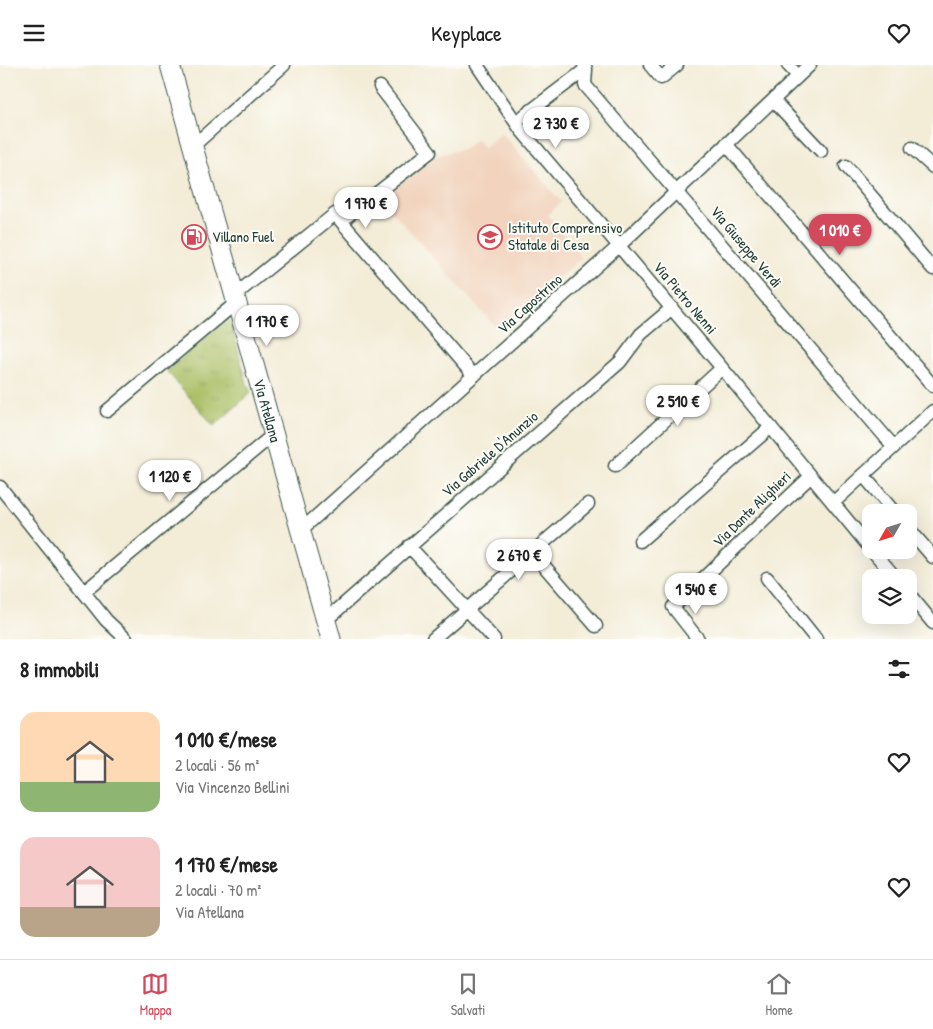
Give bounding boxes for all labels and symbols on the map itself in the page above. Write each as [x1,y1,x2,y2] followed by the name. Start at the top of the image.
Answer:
[510,107,602,149] pin: 2 730 €
[320,186,412,229] pin: 1 970 €
[706,201,787,292] street label: Via Giuseppe Verdi
[794,213,886,256] pin: 1 010 €
[508,217,622,255] place label: Istituto Comprensivo Statale di Cesa
[181,224,207,250] fuel station icon: Villano Fuel
[477,224,503,250] school or university icon: Istituto Comprensivo Statale di Cesa
[212,226,274,247] place label: Villano Fuel
[649,257,722,339] street label: Via Pietro Nenni
[493,269,567,338] street label: Via Capostrino
[221,305,313,347] pin: 1 170 €
[249,377,286,445] street label: Via Atellana
[632,385,724,427] pin: 2 510 €
[437,406,542,501] street label: Via Gabriele D'Anunzio
[124,459,216,502] pin: 1 120 €
[708,466,795,551] street label: Via Dante Alighieri
[862,504,918,559] north arrow
[473,539,565,581] pin: 2 670 €
[650,573,742,615] pin: 1 540 €

